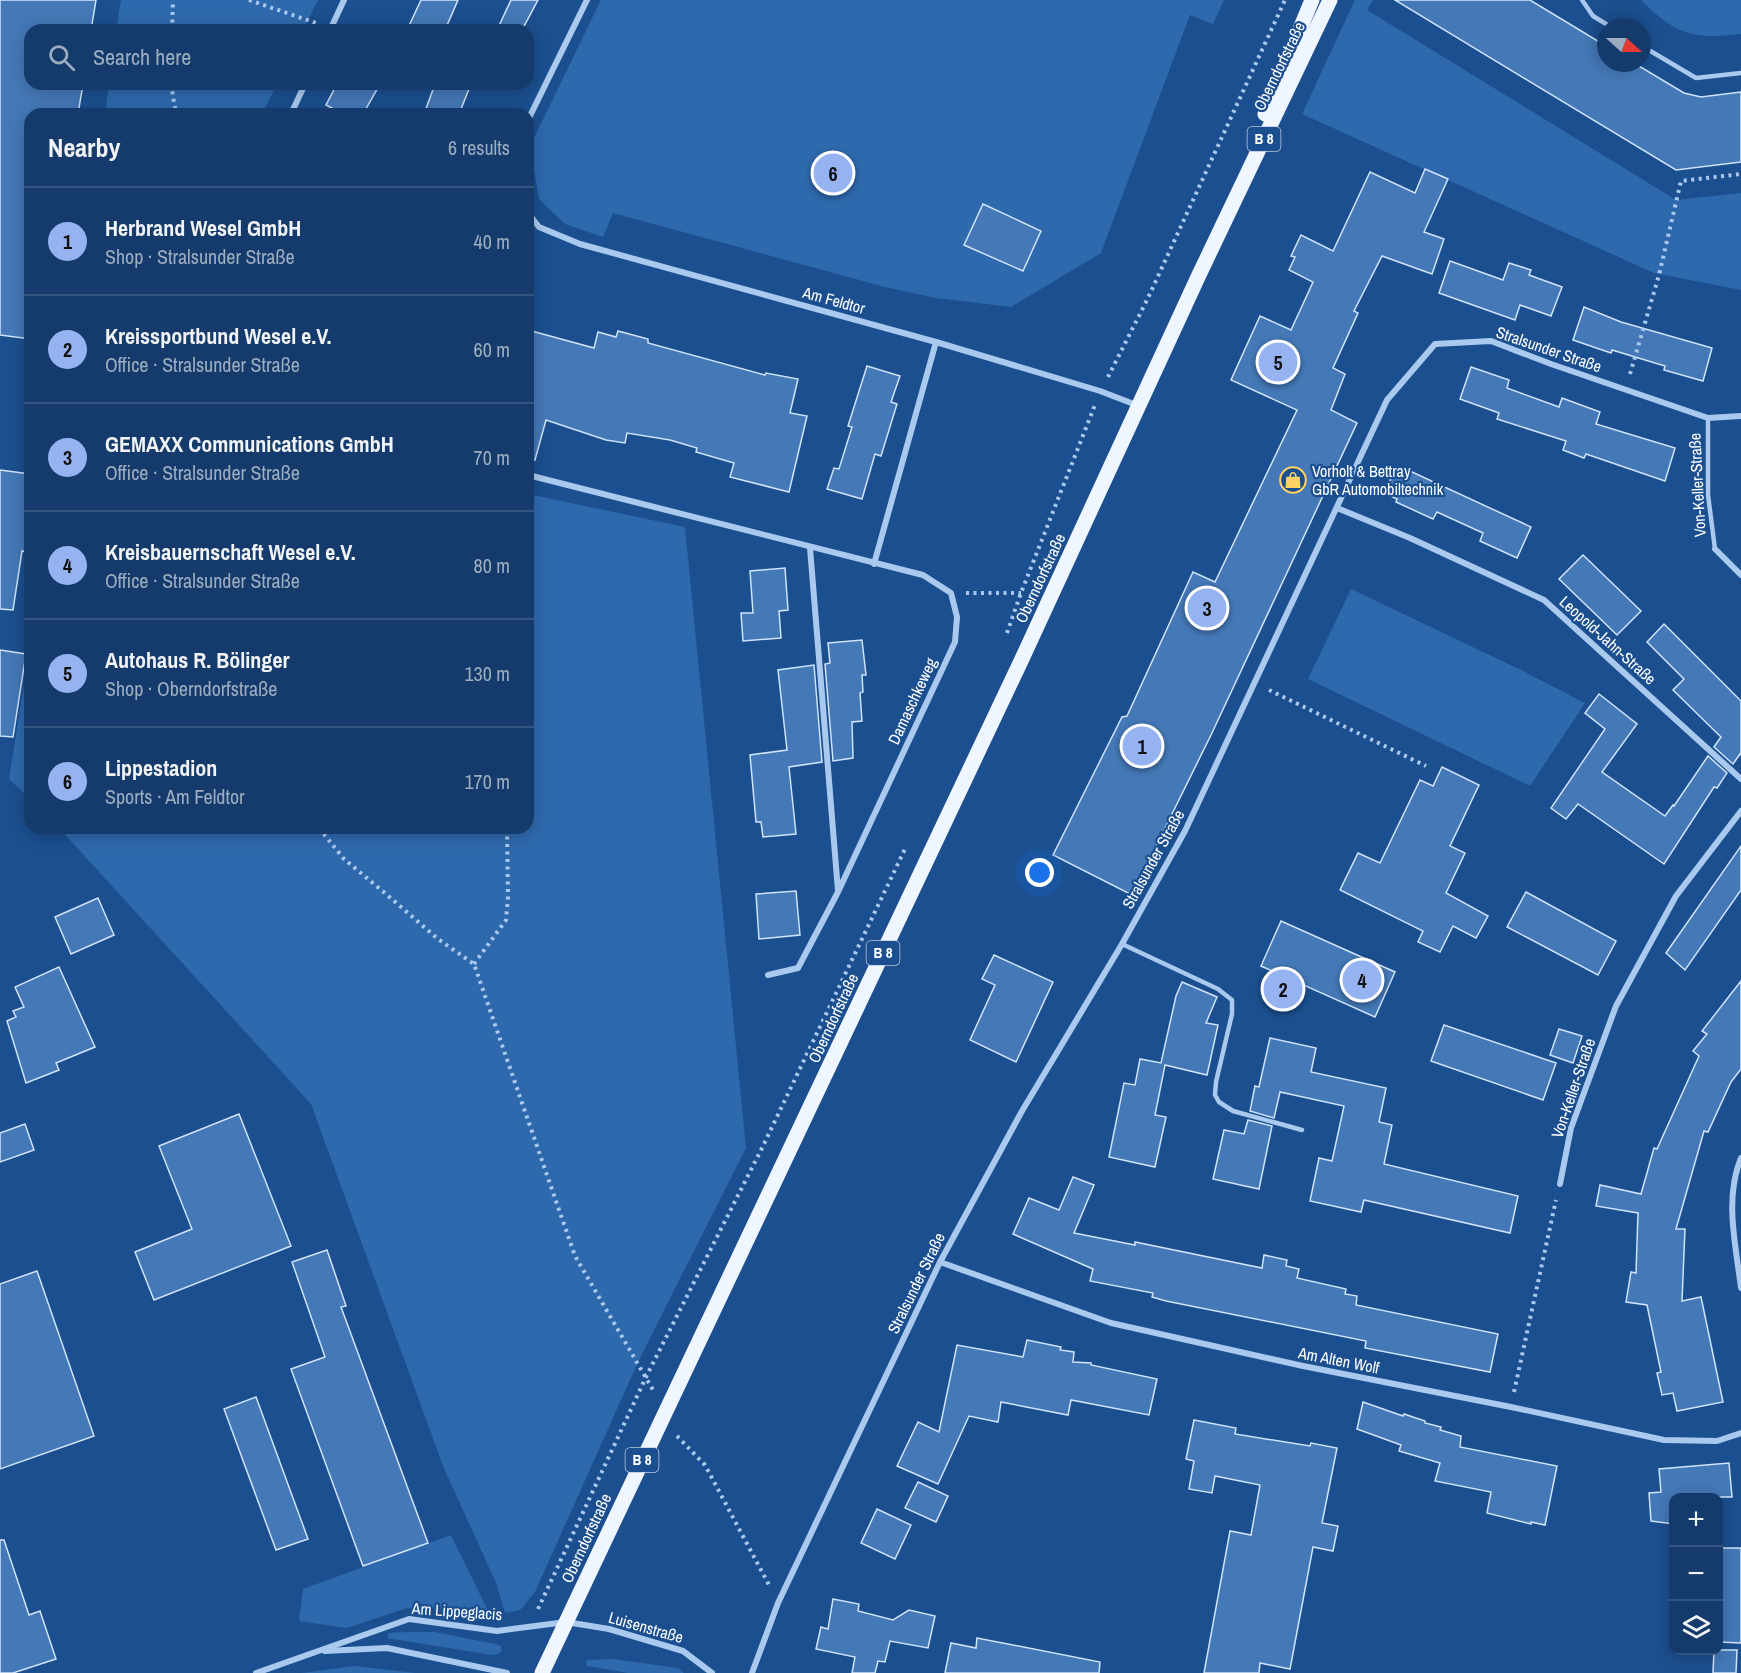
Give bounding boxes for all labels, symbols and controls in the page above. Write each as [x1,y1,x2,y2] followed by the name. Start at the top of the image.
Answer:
[1248,18,1310,114] street label: Oberndorfstraße
[1597,18,1651,72] north arrow
[24,24,534,90] search box
[45,41,78,74] icon: search
[93,42,191,72] text: Search here
[1248,127,1280,151] road number: B 8
[48,130,120,165] text: Nearby
[448,134,510,161] text: 6 results
[814,150,852,195] pin: 6
[105,213,301,243] text: Herbrand Wesel GmbH
[63,228,72,255] text: 1
[474,228,510,255] text: 40 m
[105,243,295,270] text: Shop · Stralsunder Straße
[800,281,868,319] street label: Am Feldtor
[105,321,332,351] text: Kreissportbund Wesel e.V.
[1493,321,1605,377] street label: Stralsunder Straße
[63,336,72,363] text: 2
[474,336,510,363] text: 60 m
[1258,340,1298,385] pin: 5
[105,351,300,378] text: Office · Stralsunder Straße
[105,429,394,459] text: GEMAXX Communications GmbH
[1683,432,1711,538] street label: Von-Keller-Straße
[63,444,72,471] text: 3
[474,444,510,471] text: 70 m
[105,459,300,486] text: Office · Stralsunder Straße
[1312,460,1444,500] place label: Vorholt & Bettray GbR Automobiltechnik
[1278,465,1308,495] shop icon: Vorholt & Bettray GbR Automobiltechnik
[1010,530,1070,626] street label: Oberndorfstraße
[105,537,356,567] text: Kreisbauernschaft Wesel e.V.
[63,552,72,579] text: 4
[474,552,510,579] text: 80 m
[105,567,300,594] text: Office · Stralsunder Straße
[1188,586,1226,630] pin: 3
[1555,591,1661,689] street label: Leopold-Jahn-Straße
[105,645,289,675] text: Autohaus R. Bölinger
[882,653,942,748] street label: Damaschkeweg
[63,660,72,687] text: 5
[464,660,510,687] text: 130 m
[105,675,277,702] text: Shop · Oberndorfstraße
[1122,724,1162,768] pin: 1
[105,753,217,783] text: Lippestadion
[63,768,72,795] text: 6
[464,768,510,795] text: 170 m
[105,783,245,810] text: Sports · Am Feldtor
[1117,806,1189,912] street label: Stralsunder Straße
[1025,858,1054,887] your location
[866,941,900,965] road number: B 8
[1342,958,1382,1002] pin: 4
[1264,966,1302,1012] pin: 2
[803,970,863,1066] street label: Oberndorfstraße
[1546,1035,1600,1141] street label: Von-Keller-Straße
[882,1229,950,1337] street label: Stralsunder Straße
[1296,1341,1382,1379] street label: Am Alten Wolf
[626,1448,658,1472] road number: B 8
[556,1490,616,1586] street label: Oberndorfstraße
[1669,1493,1723,1655] map controls
[1669,1493,1723,1547] button: +
[1669,1547,1723,1601] button: −
[410,1597,503,1625] street label: Am Lippeglacis
[1669,1601,1723,1655] button: layers
[606,1606,686,1648] street label: Luisenstraße

